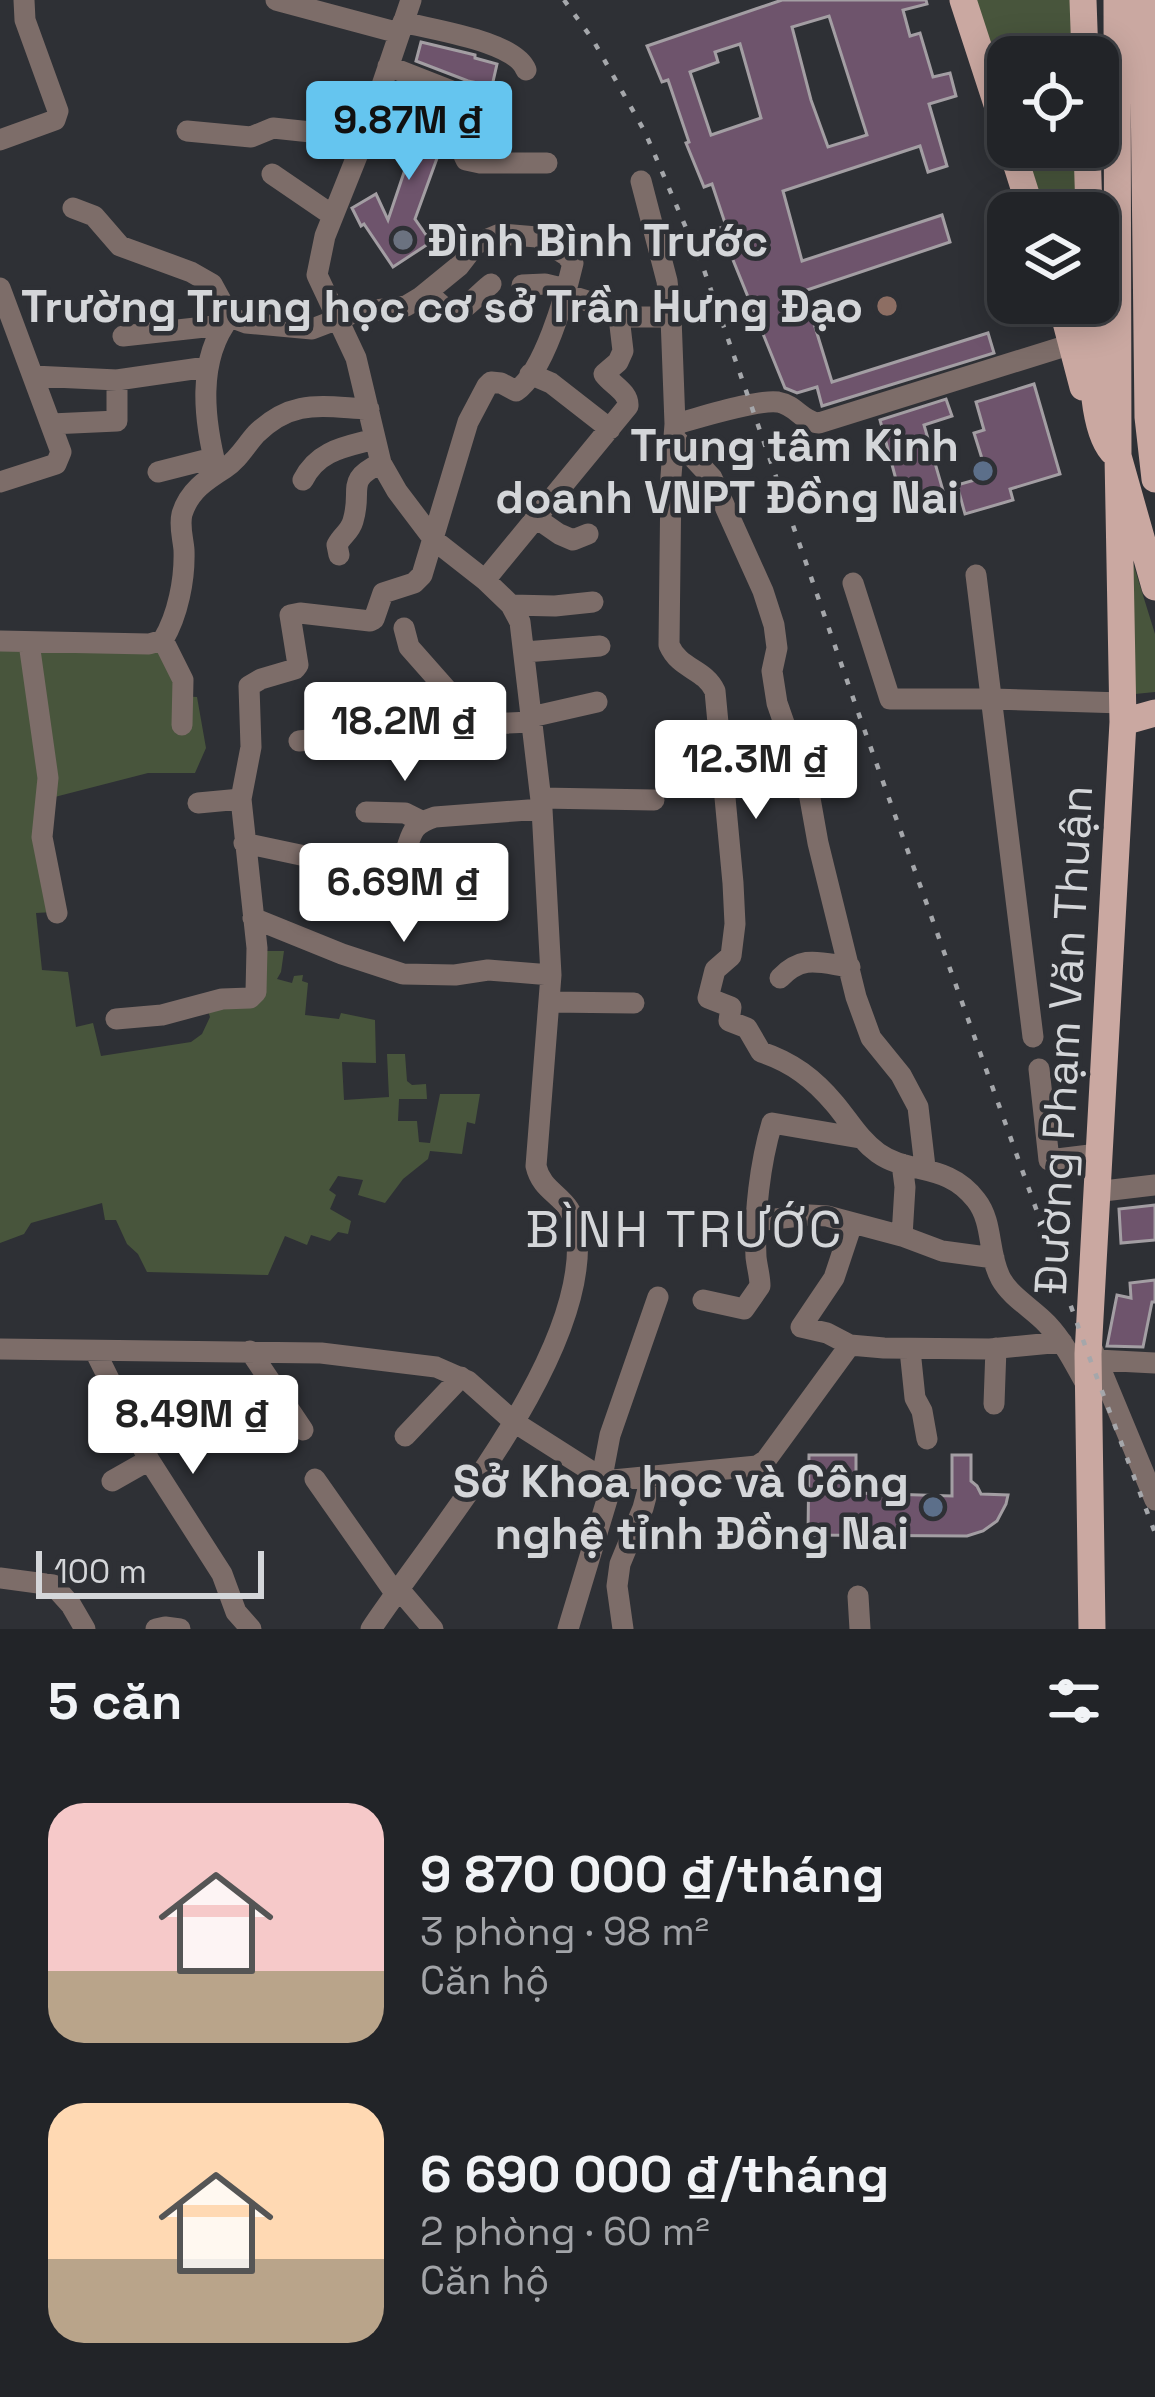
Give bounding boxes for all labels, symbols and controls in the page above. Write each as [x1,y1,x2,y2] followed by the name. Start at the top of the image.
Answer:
[987,36,1119,324] map controls
[987,36,1119,168] button: locate
[298,81,520,183] pin: 9.87M ₫
[333,95,485,144] text: 9.87M ₫
[987,192,1119,324] button: layers
[427,212,768,269] place label: Đình Bình Trước
[390,227,416,253] marker: Đình Bình Trước
[21,278,863,335] place label: Trường Trung học cơ sở Trần Hưng Đạo
[874,293,900,319] marker: Trường Trung học cơ sở Trần Hưng Đạo
[495,417,959,526] place label: Trung tâm Kinh doanh VNPT Đồng Nai
[970,458,996,484] marker: Trung tâm Kinh doanh VNPT Đồng Nai
[294,682,516,784] pin: 18.2M ₫
[331,696,479,745] text: 18.2M ₫
[645,720,867,822] pin: 12.3M ₫
[682,734,830,783] text: 12.3M ₫
[1022,784,1105,1296] street label: Đường Phạm Văn Thuận
[293,843,515,945] pin: 6.69M ₫
[326,857,482,906] text: 6.69M ₫
[525,1197,845,1262] district label: BÌNH TRƯỚC
[82,1375,304,1477] pin: 8.49M ₫
[115,1389,271,1438] text: 8.49M ₫
[453,1453,909,1562] place label: Sở Khoa học và Công nghệ tỉnh Đồng Nai
[920,1494,946,1520] marker: Sở Khoa học và Công nghệ tỉnh Đồng Nai
[36,1545,264,1598] scale bar
[54,1551,147,1593] text: 100 m
[1041,1668,1107,1734] icon: filters
[48,1669,182,1734] text: 5 căn
[420,1842,885,1907] text: 9 870 000 ₫/tháng
[144,1851,288,1995] icon: home
[420,1907,709,1956] text: 3 phòng · 98 m²
[420,1956,549,2005] text: Căn hộ
[420,2142,889,2207] text: 6 690 000 ₫/tháng
[144,2151,288,2295] icon: home
[420,2207,710,2256] text: 2 phòng · 60 m²
[420,2256,549,2305] text: Căn hộ

